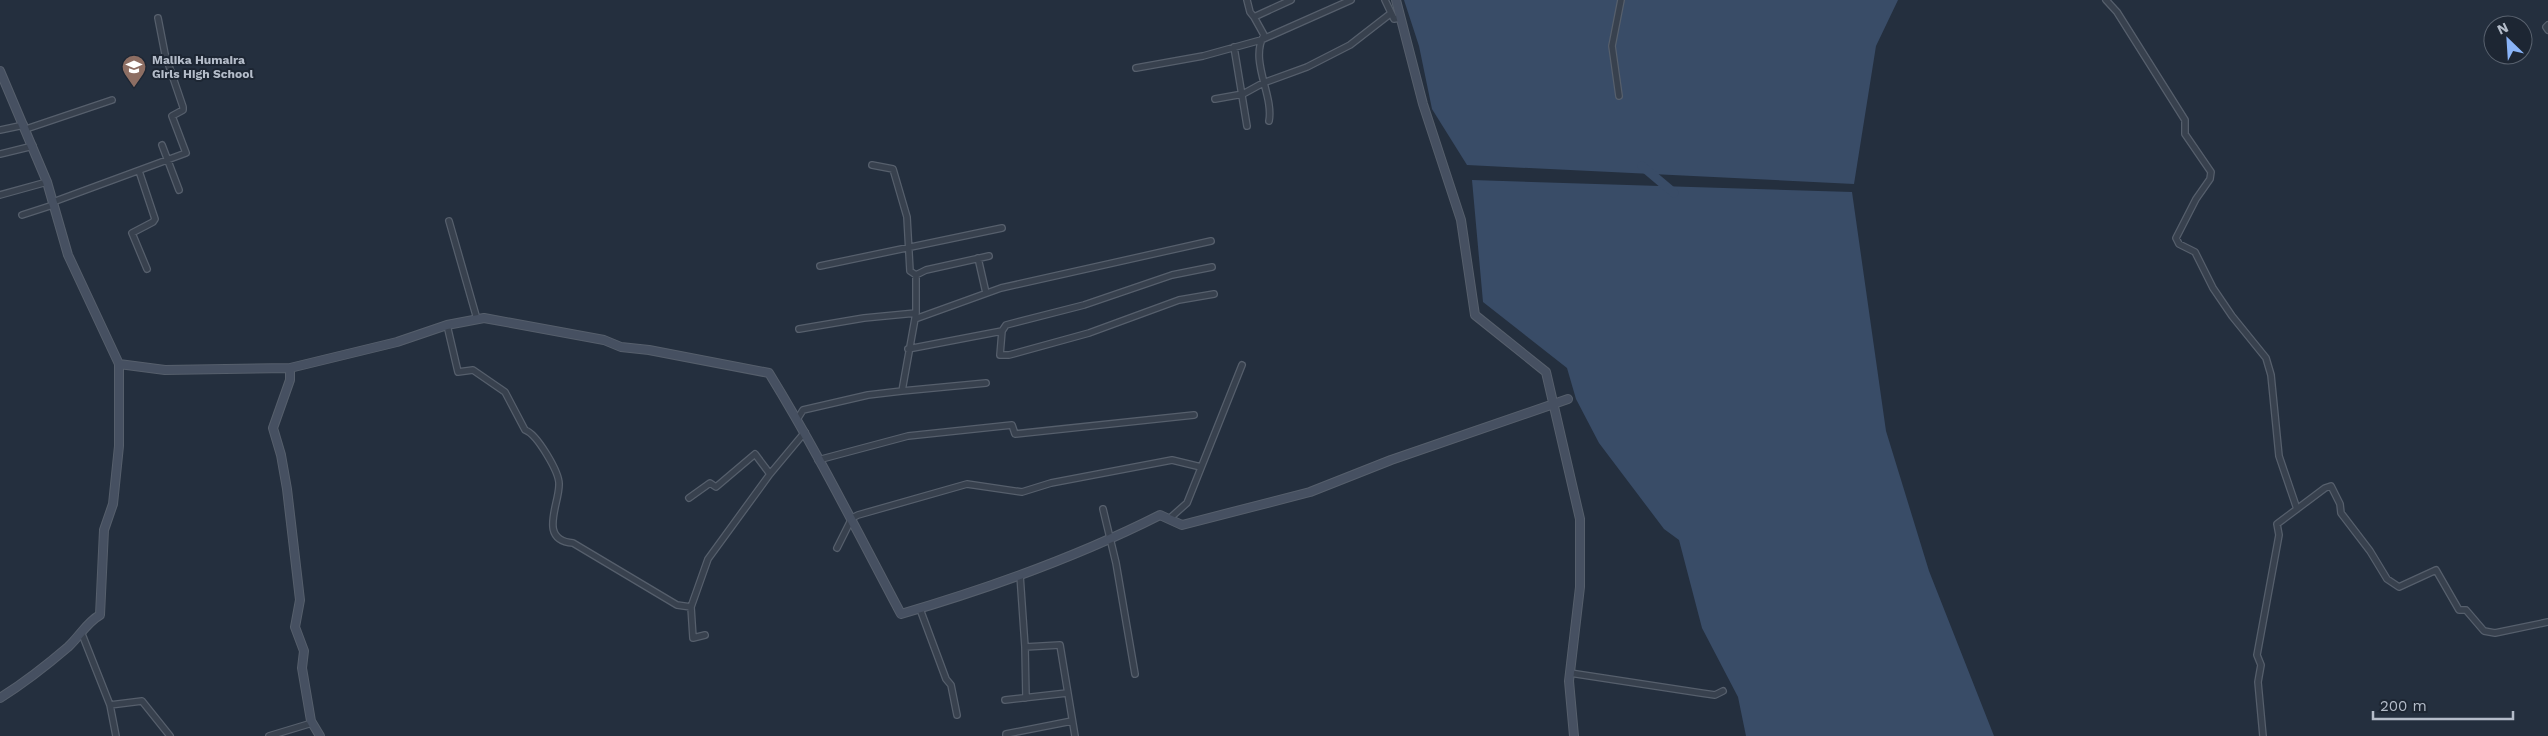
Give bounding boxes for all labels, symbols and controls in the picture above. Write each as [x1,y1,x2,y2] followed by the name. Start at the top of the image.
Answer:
[2483,15,2533,65] north arrow
[2494,19,2511,38] text: N
[152,53,253,81] place label: Malika Humaira Girls High School
[121,54,147,88] school or university icon: Malika Humaira Girls High School
[2373,688,2513,720] scale bar
[2380,697,2427,715] text: 200 m

